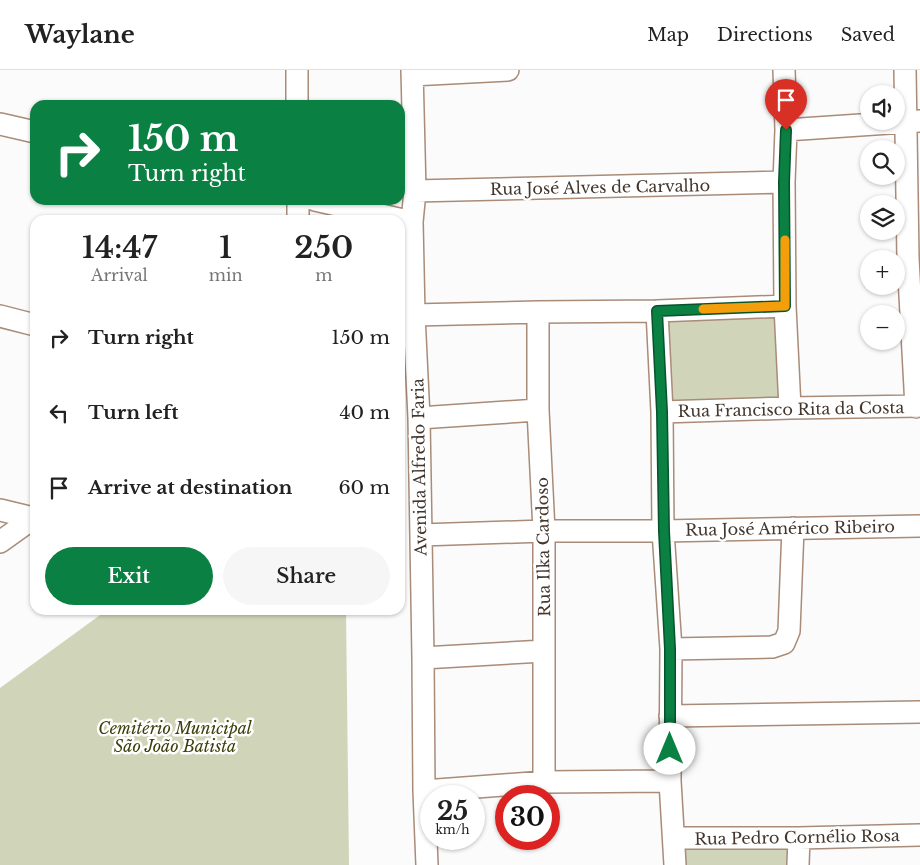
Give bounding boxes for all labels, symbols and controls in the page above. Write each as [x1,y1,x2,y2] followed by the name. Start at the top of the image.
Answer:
[25,20,135,49] text: Waylane
[647,24,689,46] text: Map
[717,24,813,46] text: Directions
[841,24,895,46] text: Saved
[765,79,807,130] pin
[860,85,905,350] map controls
[860,85,905,130] button: sound
[772,86,800,114] icon: arrive
[128,117,239,160] text: 150 m
[45,120,110,185] icon: right
[860,140,905,185] button: search
[128,160,246,187] text: Turn right
[490,175,710,199] street label: Rua José Alves de Carvalho
[860,195,905,240] button: layers
[82,229,157,266] text: 14:47
[219,229,232,266] text: 1
[294,229,353,266] text: 250
[860,250,905,295] button: +
[91,265,148,285] text: Arrival
[209,265,242,285] text: min
[315,265,332,285] text: m
[860,305,905,350] button: −
[45,324,73,352] icon: right
[88,326,194,349] text: Turn right
[331,326,390,349] text: 150 m
[407,378,431,557] street label: Avenida Alfredo Faria
[678,397,905,421] street label: Rua Francisco Rita da Costa
[45,399,73,427] icon: left
[88,401,179,424] text: Turn left
[339,401,390,424] text: 40 m
[45,474,73,502] icon: arrive
[88,476,292,499] text: Arrive at destination
[338,476,390,499] text: 60 m
[532,477,554,617] street label: Rua Ilka Cardoso
[685,516,895,540] street label: Rua José Américo Ribeiro
[45,547,213,605] button: Exit
[223,547,390,605] button: Share
[98,718,253,756] park label: Cemitério Municipal São João Batista
[643,722,695,774] position arrow
[495,785,560,850] speed limit sign: 30
[437,796,468,827] text: 25
[435,822,470,837] text: km/h
[694,825,900,849] street label: Rua Pedro Cornélio Rosa

